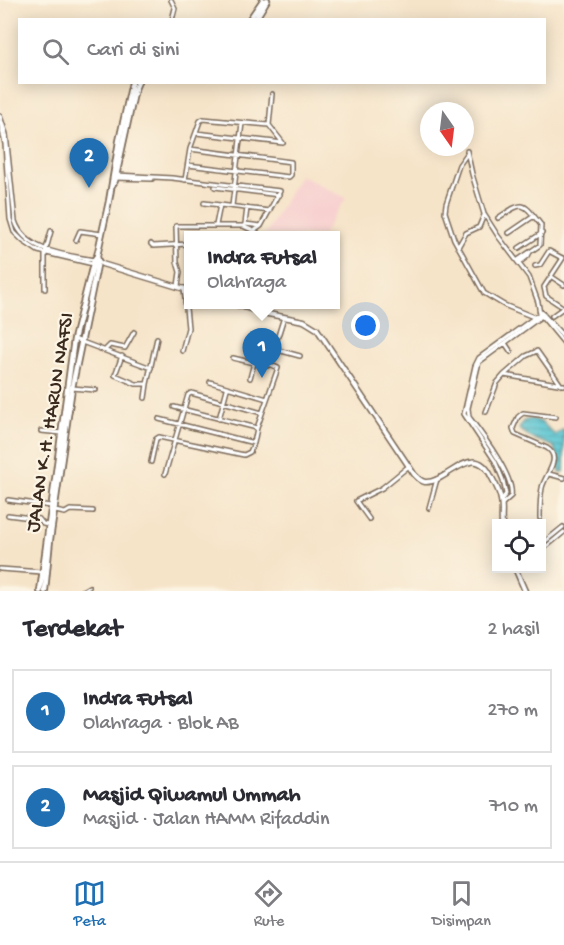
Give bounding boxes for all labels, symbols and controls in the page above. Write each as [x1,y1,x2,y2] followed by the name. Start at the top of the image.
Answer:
[18,18,546,84] search box
[39,35,72,68] icon: search
[87,38,180,64] text: Cari di sini
[420,102,474,156] north arrow
[70,138,109,188] pin: 2
[184,231,340,309] popup
[207,246,317,272] text: Indra Futsal
[207,272,286,295] text: Olahraga
[22,311,81,534] street label: JALAN K.H. HARUN NAFSI
[351,311,380,340] your location
[242,328,282,378] pin: 1
[492,519,546,573] map controls
[492,519,546,573] button: locate
[24,615,122,646] text: Terdekat
[488,619,540,642] text: 2 hasil
[83,687,193,713] text: Indra Futsal
[41,700,50,723] text: 1
[488,700,538,723] text: 270 m
[83,713,238,736] text: Olahraga · Blok AB
[83,783,301,809] text: Masjid Qiwamul Ummah
[41,796,50,819] text: 2
[489,796,538,819] text: 710 m
[83,809,329,832] text: Masjid · Jalan HAMM Rifaddin
[73,877,106,932] tab: Peta
[252,877,285,932] tab: Rute
[432,877,491,932] tab: Disimpan

